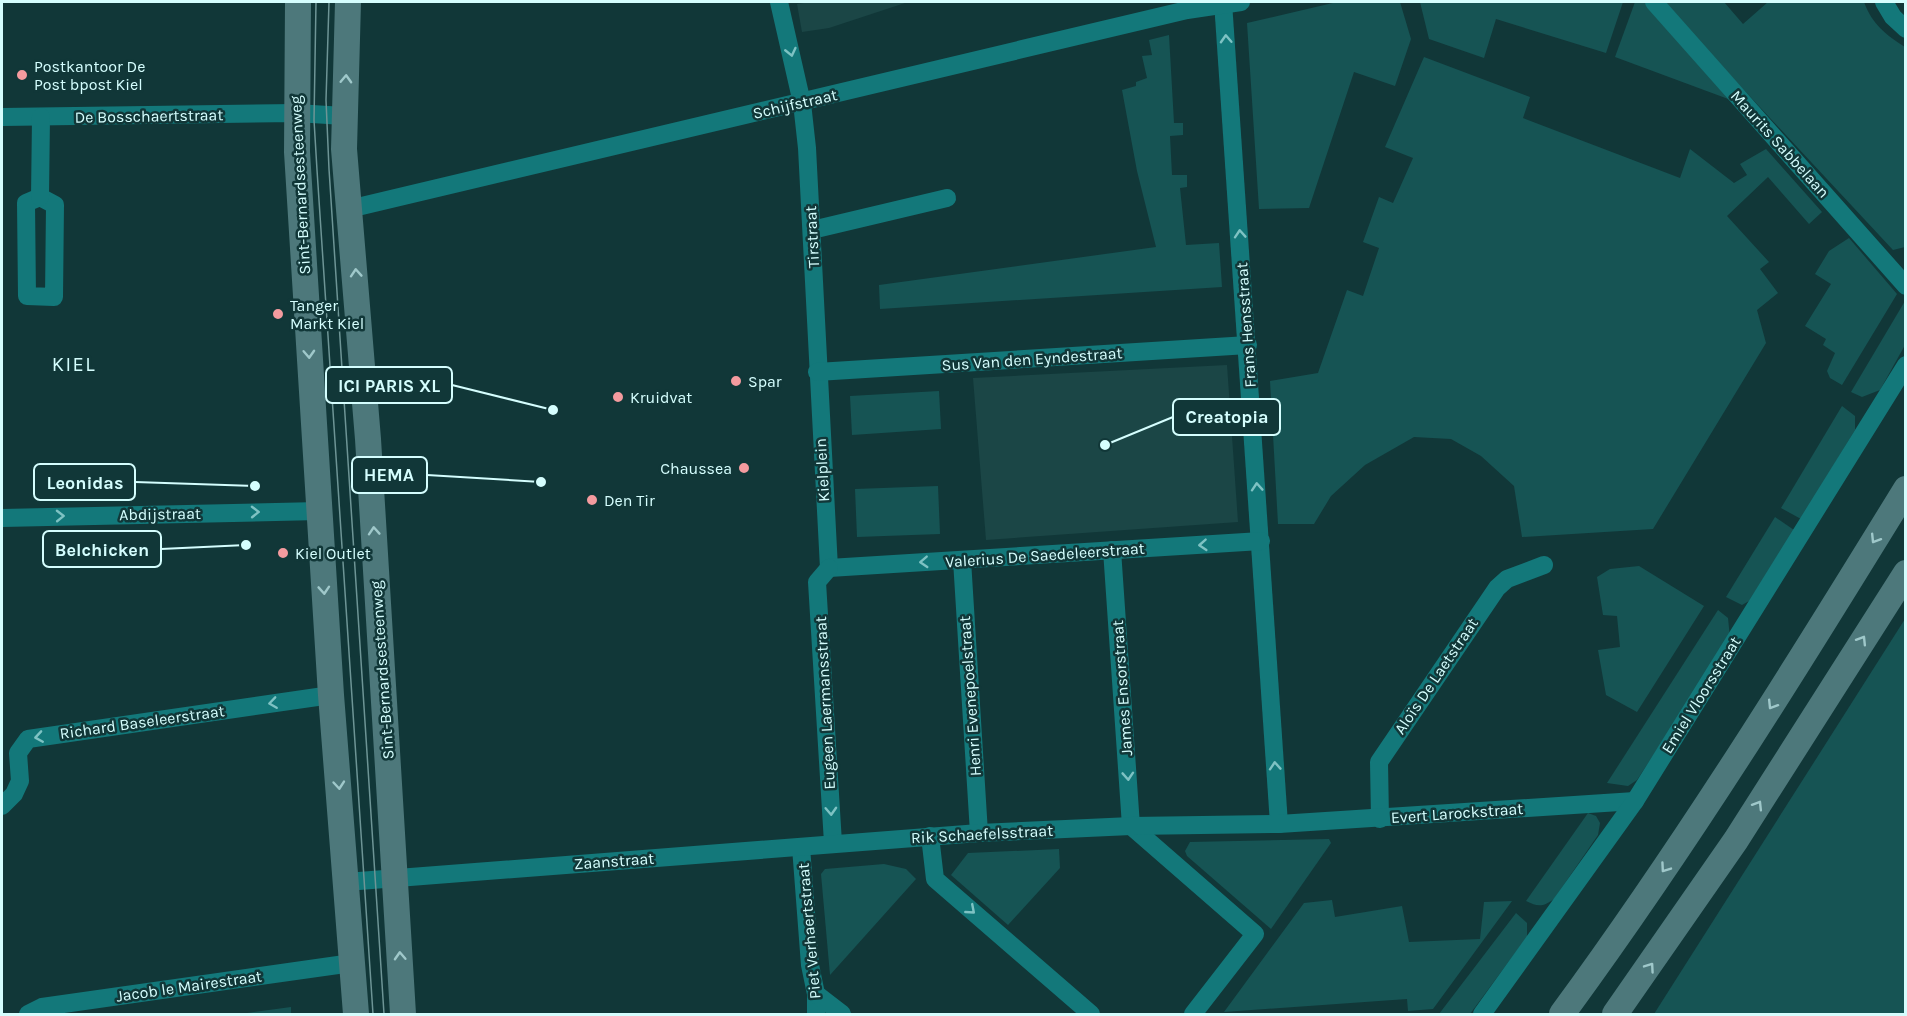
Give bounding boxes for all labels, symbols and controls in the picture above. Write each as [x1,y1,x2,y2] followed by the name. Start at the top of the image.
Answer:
[1220,35,1233,44] one-way arrow
[783,47,796,57] one-way arrow
[34,57,145,94] place label: Postkantoor De Post bpost Kiel
[15,68,29,82] marker: Postkantoor De Post bpost Kiel
[339,75,352,84] one-way arrow
[751,85,839,123] street label: Schijfstraat
[1727,86,1833,202] street label: Maurits Sabbelaan
[286,95,314,275] street label: Sint-Bernardsesteenweg
[75,105,223,127] street label: De Bosschaertstraat
[801,205,823,269] street label: Tirstraat
[1233,229,1246,238] one-way arrow
[1232,262,1260,388] street label: Frans Hensstraat
[350,269,363,278] one-way arrow
[290,296,364,333] place label: Tanger Markt Kiel
[271,307,285,321] marker: Tanger Markt Kiel
[941,343,1123,375] street label: Sus Van den Eyndestraat
[302,349,315,358] one-way arrow
[52,353,96,376] district label: KIEL
[326,367,452,403] callout: ICI PARIS XL
[748,372,782,391] place label: Spar
[729,374,743,388] marker: Spar
[338,375,440,397] text: ICI PARIS XL
[630,388,692,407] place label: Kruidvat
[611,390,625,404] marker: Kruidvat
[1173,399,1280,435] callout: Creatopia
[1185,406,1269,428] text: Creatopia
[811,438,833,502] street label: Kielplein
[352,457,427,493] callout: HEMA
[660,459,732,478] place label: Chaussea
[737,461,751,475] marker: Chaussea
[34,464,135,500] callout: Leonidas
[364,464,414,486] text: HEMA
[47,472,123,494] text: Leonidas
[1251,483,1264,492] one-way arrow
[604,491,655,510] place label: Den Tir
[585,493,599,507] marker: Den Tir
[119,504,201,524] street label: Abdijstraat
[250,506,259,519] one-way arrow
[55,510,64,523] one-way arrow
[368,526,381,535] one-way arrow
[43,531,161,567] callout: Belchicken
[1870,533,1882,543] one-way arrow
[1198,538,1207,551] one-way arrow
[55,539,149,561] text: Belchicken
[945,539,1145,571] street label: Valerius De Saedeleerstraat
[295,544,371,563] place label: Kiel Outlet
[276,546,290,560] marker: Kiel Outlet
[920,556,929,569] one-way arrow
[366,580,398,760] street label: Sint-Bernardsesteenweg
[317,586,330,595] one-way arrow
[1390,614,1482,738] street label: Aloïs De Laetstraat
[955,615,985,777] street label: Henri Evenepoelstraat
[811,616,839,790] street label: Eugeen Laermansstraat
[1108,619,1136,757] street label: James Ensorstraat
[1657,633,1745,757] street label: Emiel Vloorsstraat
[1855,636,1866,647] one-way arrow
[269,697,278,709] one-way arrow
[1767,699,1779,709] one-way arrow
[58,701,226,743] street label: Richard Baseleerstraat
[34,730,44,743] one-way arrow
[1269,761,1282,770] one-way arrow
[1121,772,1134,781] one-way arrow
[332,780,345,789] one-way arrow
[1390,799,1524,827] street label: Evert Larockstraat
[1751,801,1762,812] one-way arrow
[825,806,838,815] one-way arrow
[910,821,1054,847] street label: Rik Schaefelsstraat
[573,849,655,873] street label: Zaanstraat
[1661,861,1672,872] one-way arrow
[794,862,824,1000] street label: Piet Verhaertstraat
[964,903,975,914] one-way arrow
[393,952,406,961] one-way arrow
[1643,963,1654,974] one-way arrow
[115,966,263,1006] street label: Jacob le Mairestraat

